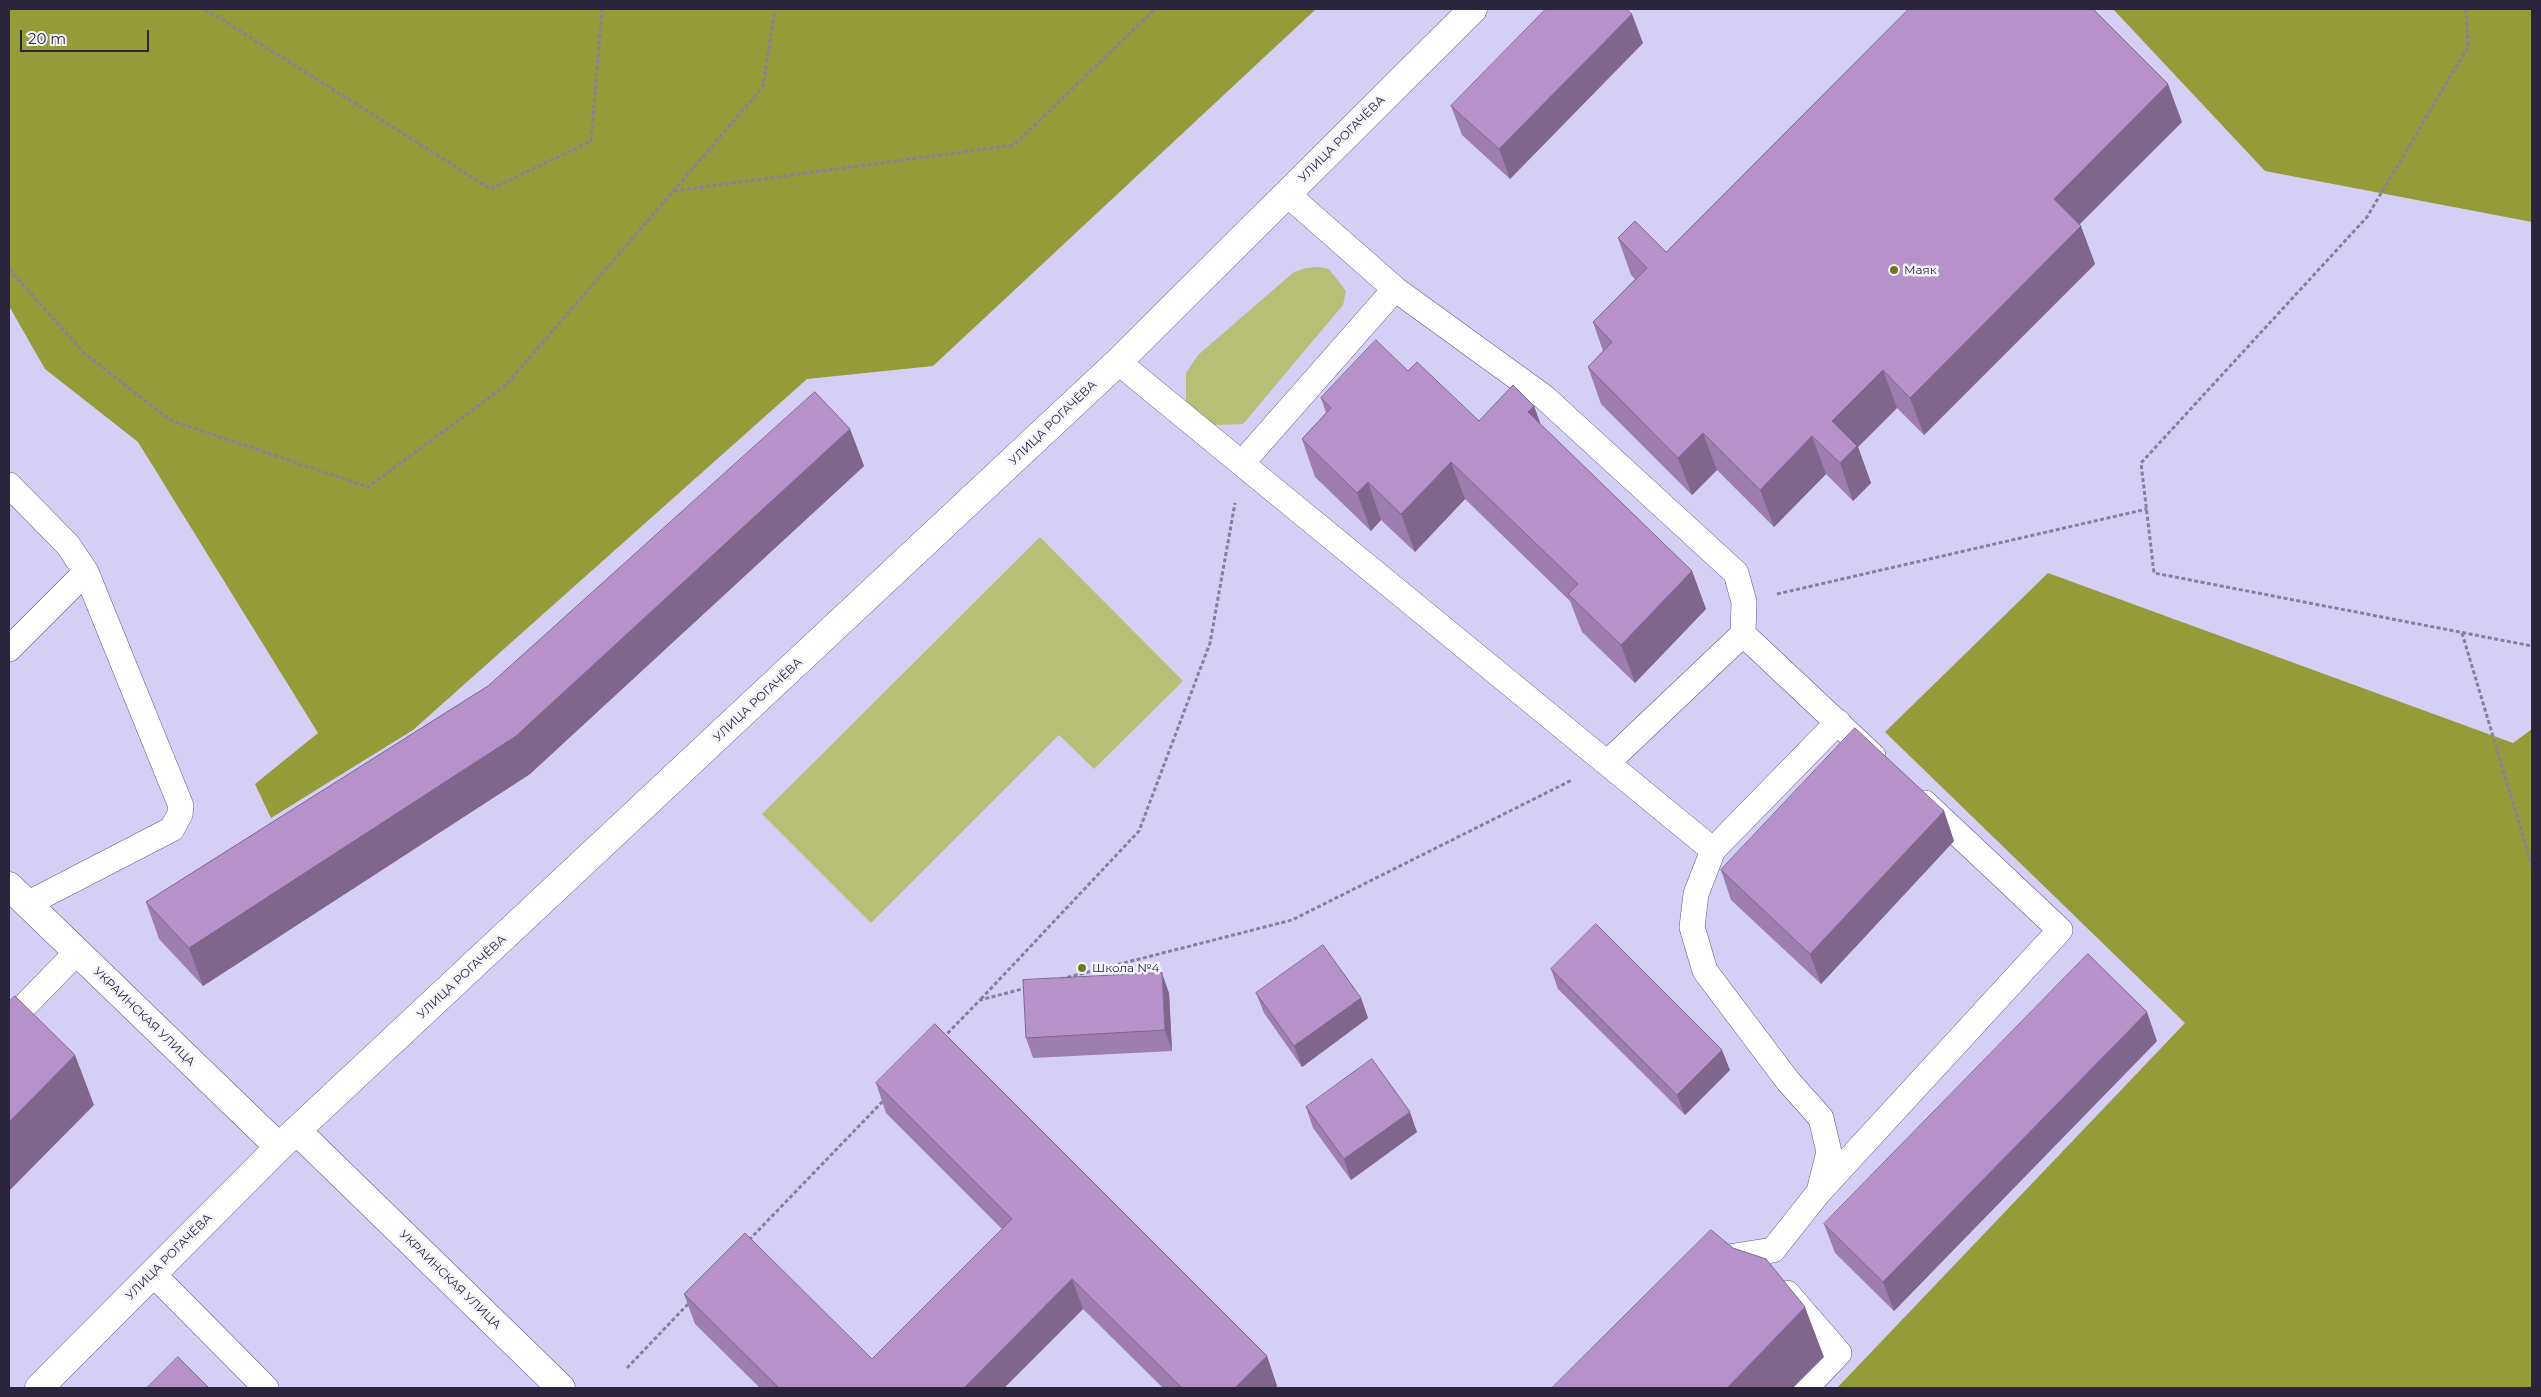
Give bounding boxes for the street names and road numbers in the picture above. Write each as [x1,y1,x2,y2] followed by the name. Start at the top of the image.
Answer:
[1296,93,1388,185] street label: УЛИЦА РОГАЧЁВА
[1006,378,1100,468] street label: УЛИЦА РОГАЧЁВА
[711,655,805,745] street label: УЛИЦА РОГАЧЁВА
[415,932,509,1022] street label: УЛИЦА РОГАЧЁВА
[90,965,198,1069] street label: УКРАИНСКАЯ УЛИЦА
[123,1211,215,1303] street label: УЛИЦА РОГАЧЁВА
[396,1228,504,1332] street label: УКРАИНСКАЯ УЛИЦА

